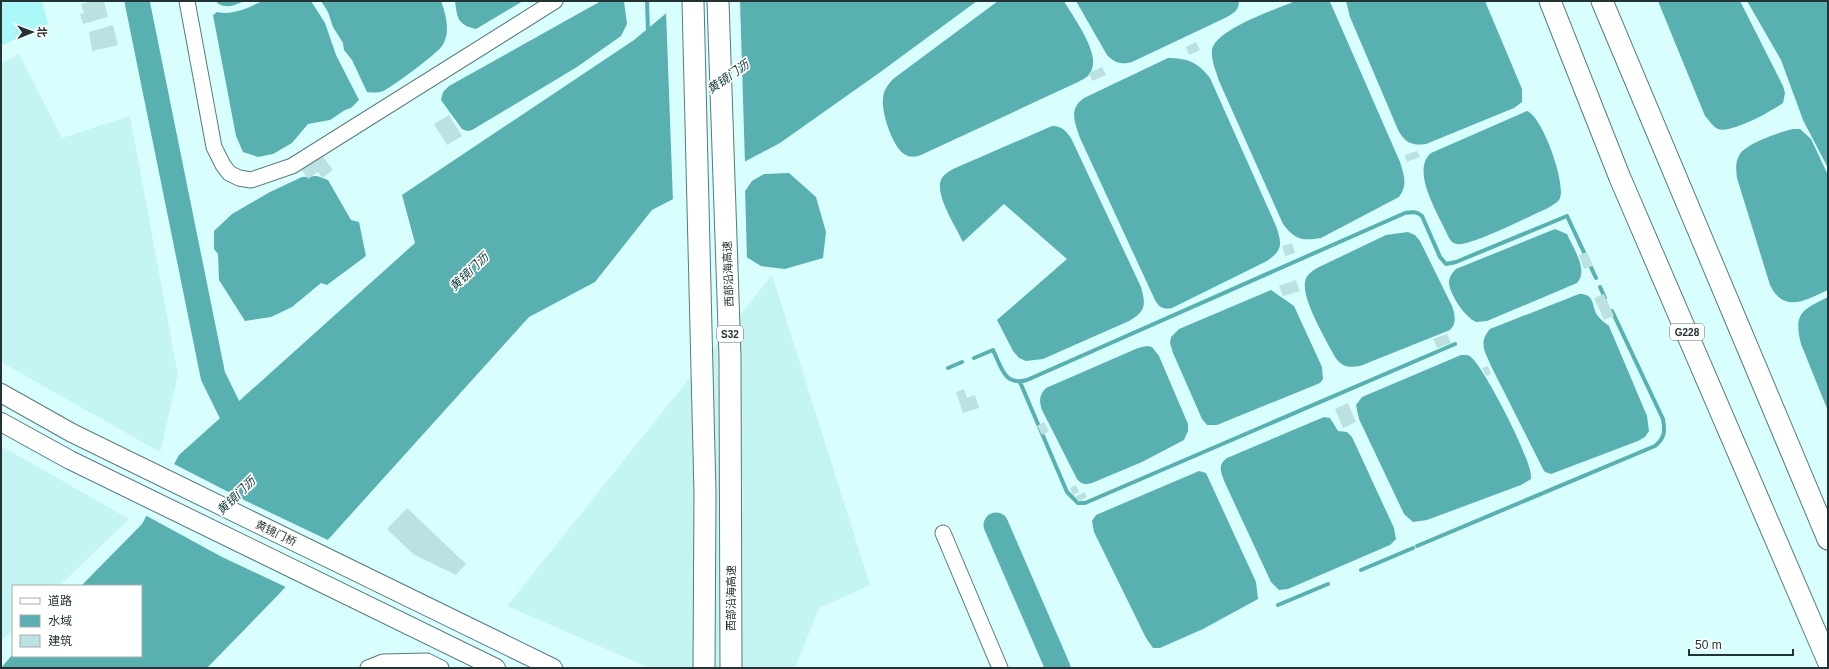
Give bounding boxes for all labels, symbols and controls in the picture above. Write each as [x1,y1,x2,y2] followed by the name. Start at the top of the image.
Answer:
[12,12,52,52] north arrow
[36,26,48,37] text: 北
[704,56,753,97] water label: 黄镜门沥
[721,241,735,307] street label: 西部沿海高速
[447,249,493,294] water label: 黄镜门沥
[1670,324,1704,340] road number: G228
[717,326,743,342] road number: S32
[214,473,260,518] water label: 黄镜门沥
[254,518,298,548] street label: 黄镜门桥
[725,565,737,631] street label: 西部沿海高速
[12,585,142,657] legend
[48,594,72,608] text: 道路
[48,614,72,628] text: 水域
[1689,631,1793,657] scale bar
[48,634,72,648] text: 建筑
[1695,638,1722,652] text: 50 m

